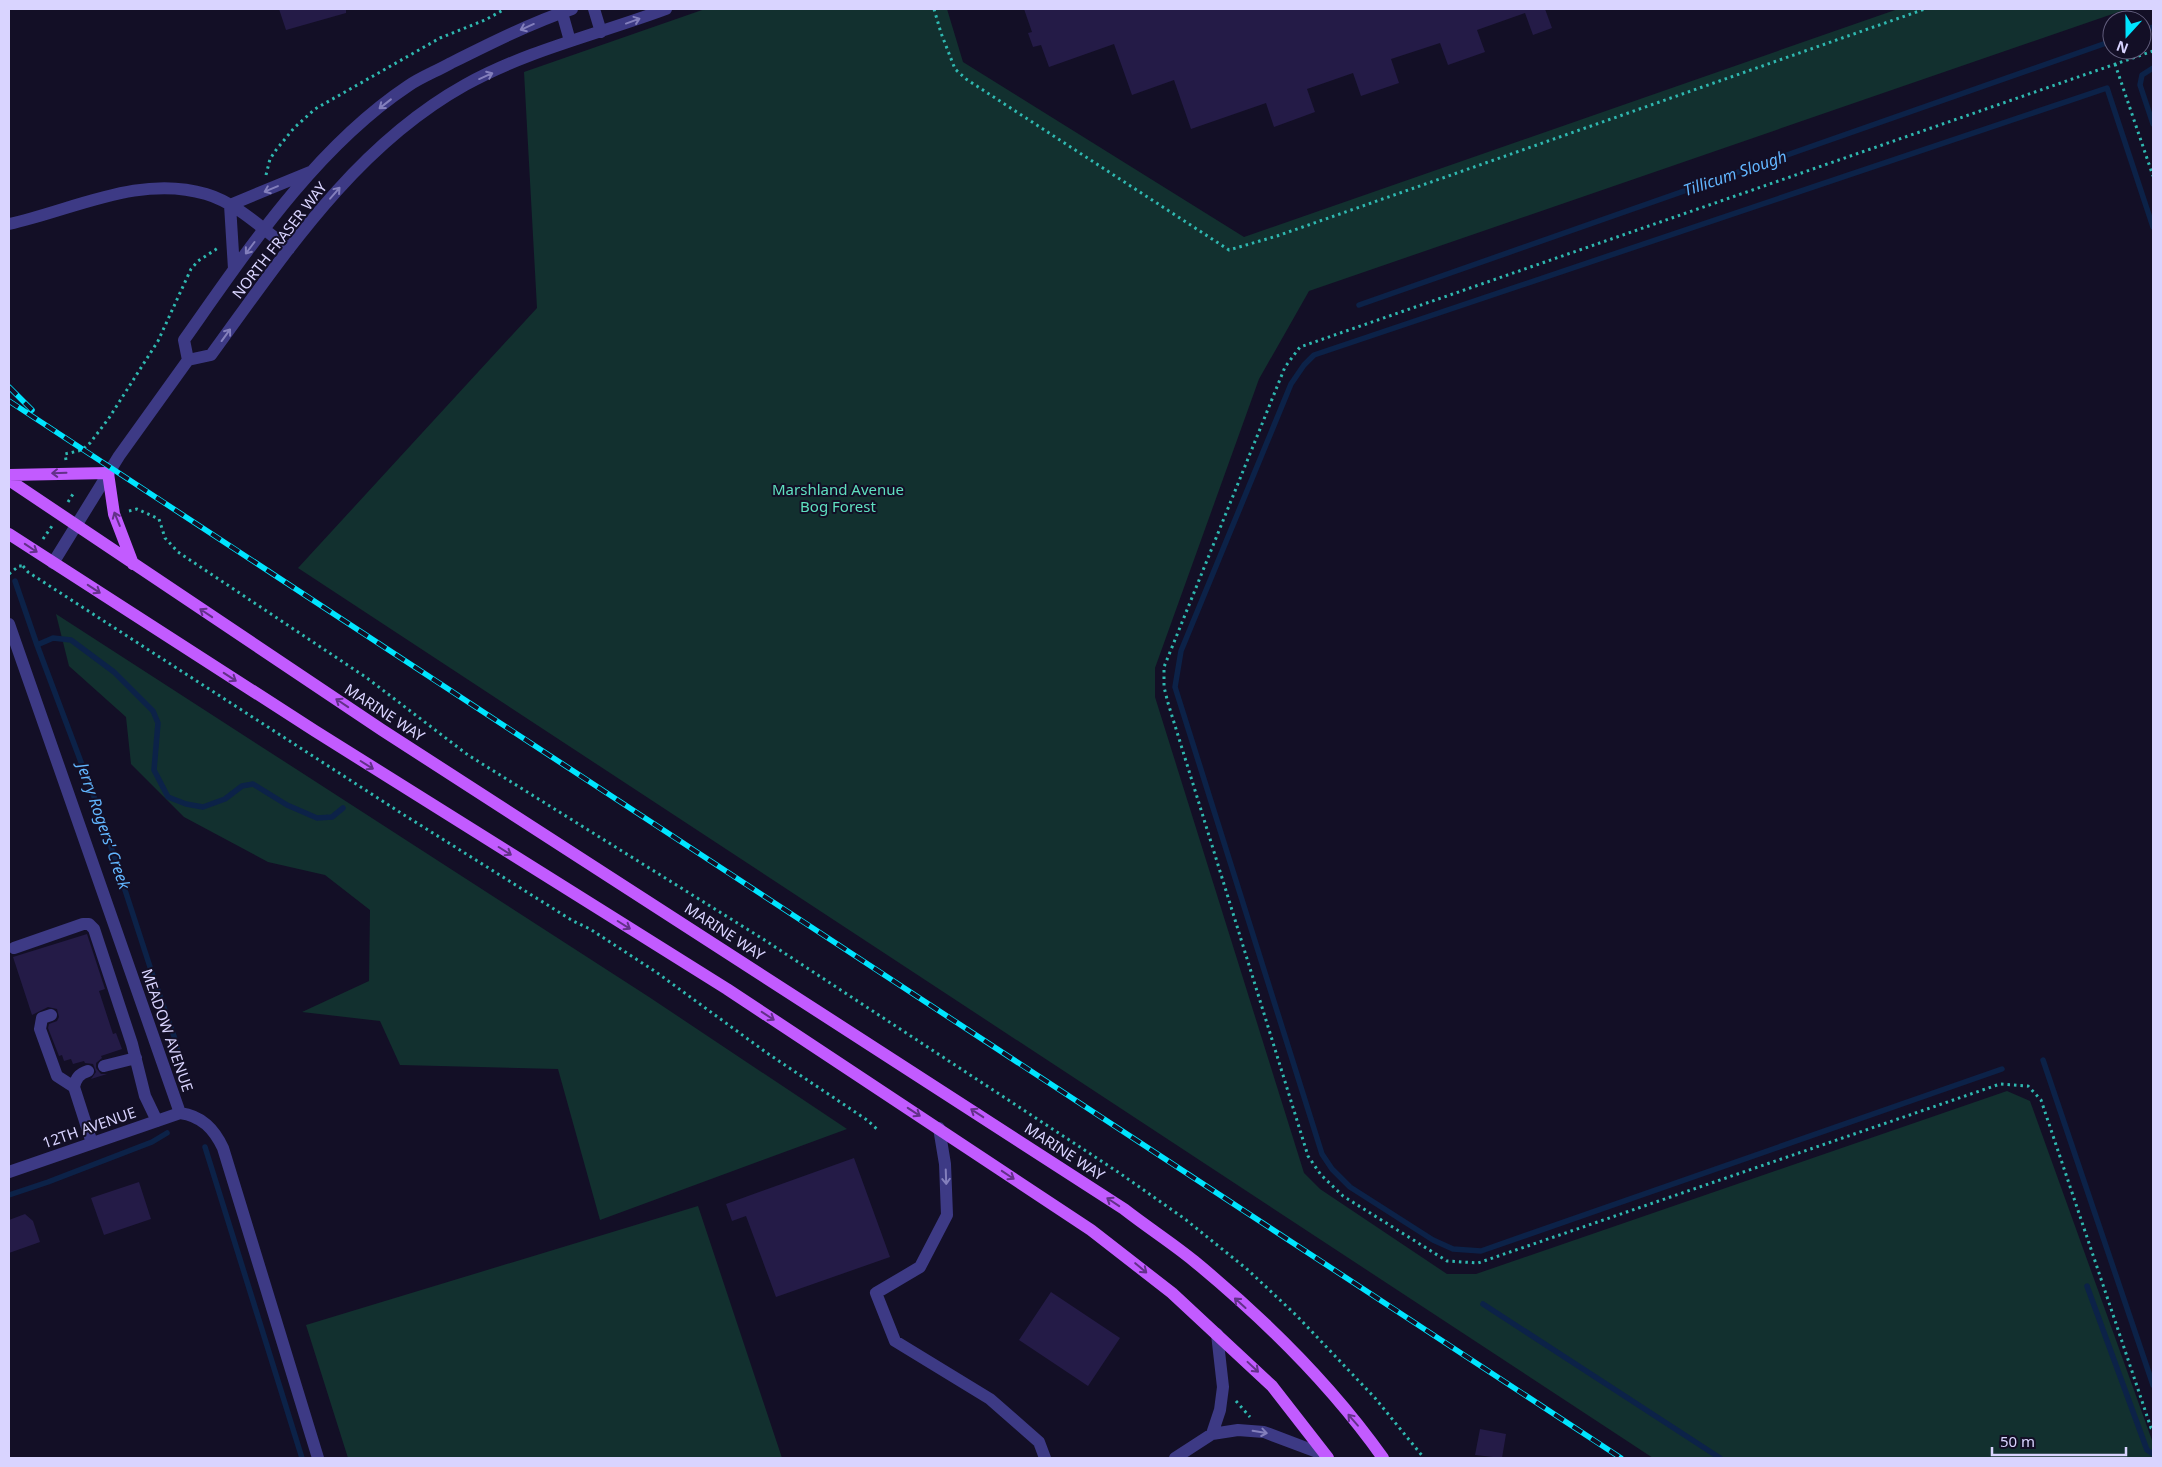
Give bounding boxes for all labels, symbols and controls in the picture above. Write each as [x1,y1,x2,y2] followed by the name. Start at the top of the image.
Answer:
[2102,10,2152,60] north arrow
[625,16,641,25] one-way arrow
[520,22,535,32] one-way arrow
[2113,37,2131,59] text: N
[478,70,493,80] one-way arrow
[379,99,392,110] one-way arrow
[1680,145,1790,201] water label: Tillicum Slough
[227,177,331,302] street label: NORTH FRASER WAY
[264,184,279,194] one-way arrow
[329,186,341,199] one-way arrow
[245,241,256,254] one-way arrow
[221,329,231,343] one-way arrow
[52,468,68,478] one-way arrow
[772,479,904,516] park label: Marshland Avenue Bog Forest
[112,512,122,527] one-way arrow
[23,543,37,553] one-way arrow
[86,584,100,594] one-way arrow
[200,608,214,618] one-way arrow
[223,672,237,682] one-way arrow
[341,679,429,746] street label: MARINE WAY
[335,698,349,708] one-way arrow
[71,757,136,893] water label: Jerry Rogers' Creek
[360,760,374,770] one-way arrow
[498,845,512,856] one-way arrow
[681,898,769,965] street label: MARINE WAY
[617,919,631,930] one-way arrow
[138,966,198,1094] street label: MEADOW AVENUE
[760,1011,774,1021] one-way arrow
[40,1102,138,1152] street label: 12TH AVENUE
[907,1107,921,1117] one-way arrow
[971,1108,985,1118] one-way arrow
[1021,1118,1109,1185] street label: MARINE WAY
[941,1168,951,1184] one-way arrow
[1001,1170,1015,1180] one-way arrow
[1106,1197,1120,1207] one-way arrow
[1135,1263,1148,1274] one-way arrow
[1234,1297,1247,1309] one-way arrow
[1246,1361,1259,1373] one-way arrow
[1347,1413,1359,1426] one-way arrow
[1992,1424,2126,1456] scale bar
[1252,1428,1268,1438] one-way arrow
[2000,1431,2035,1451] text: 50 m

